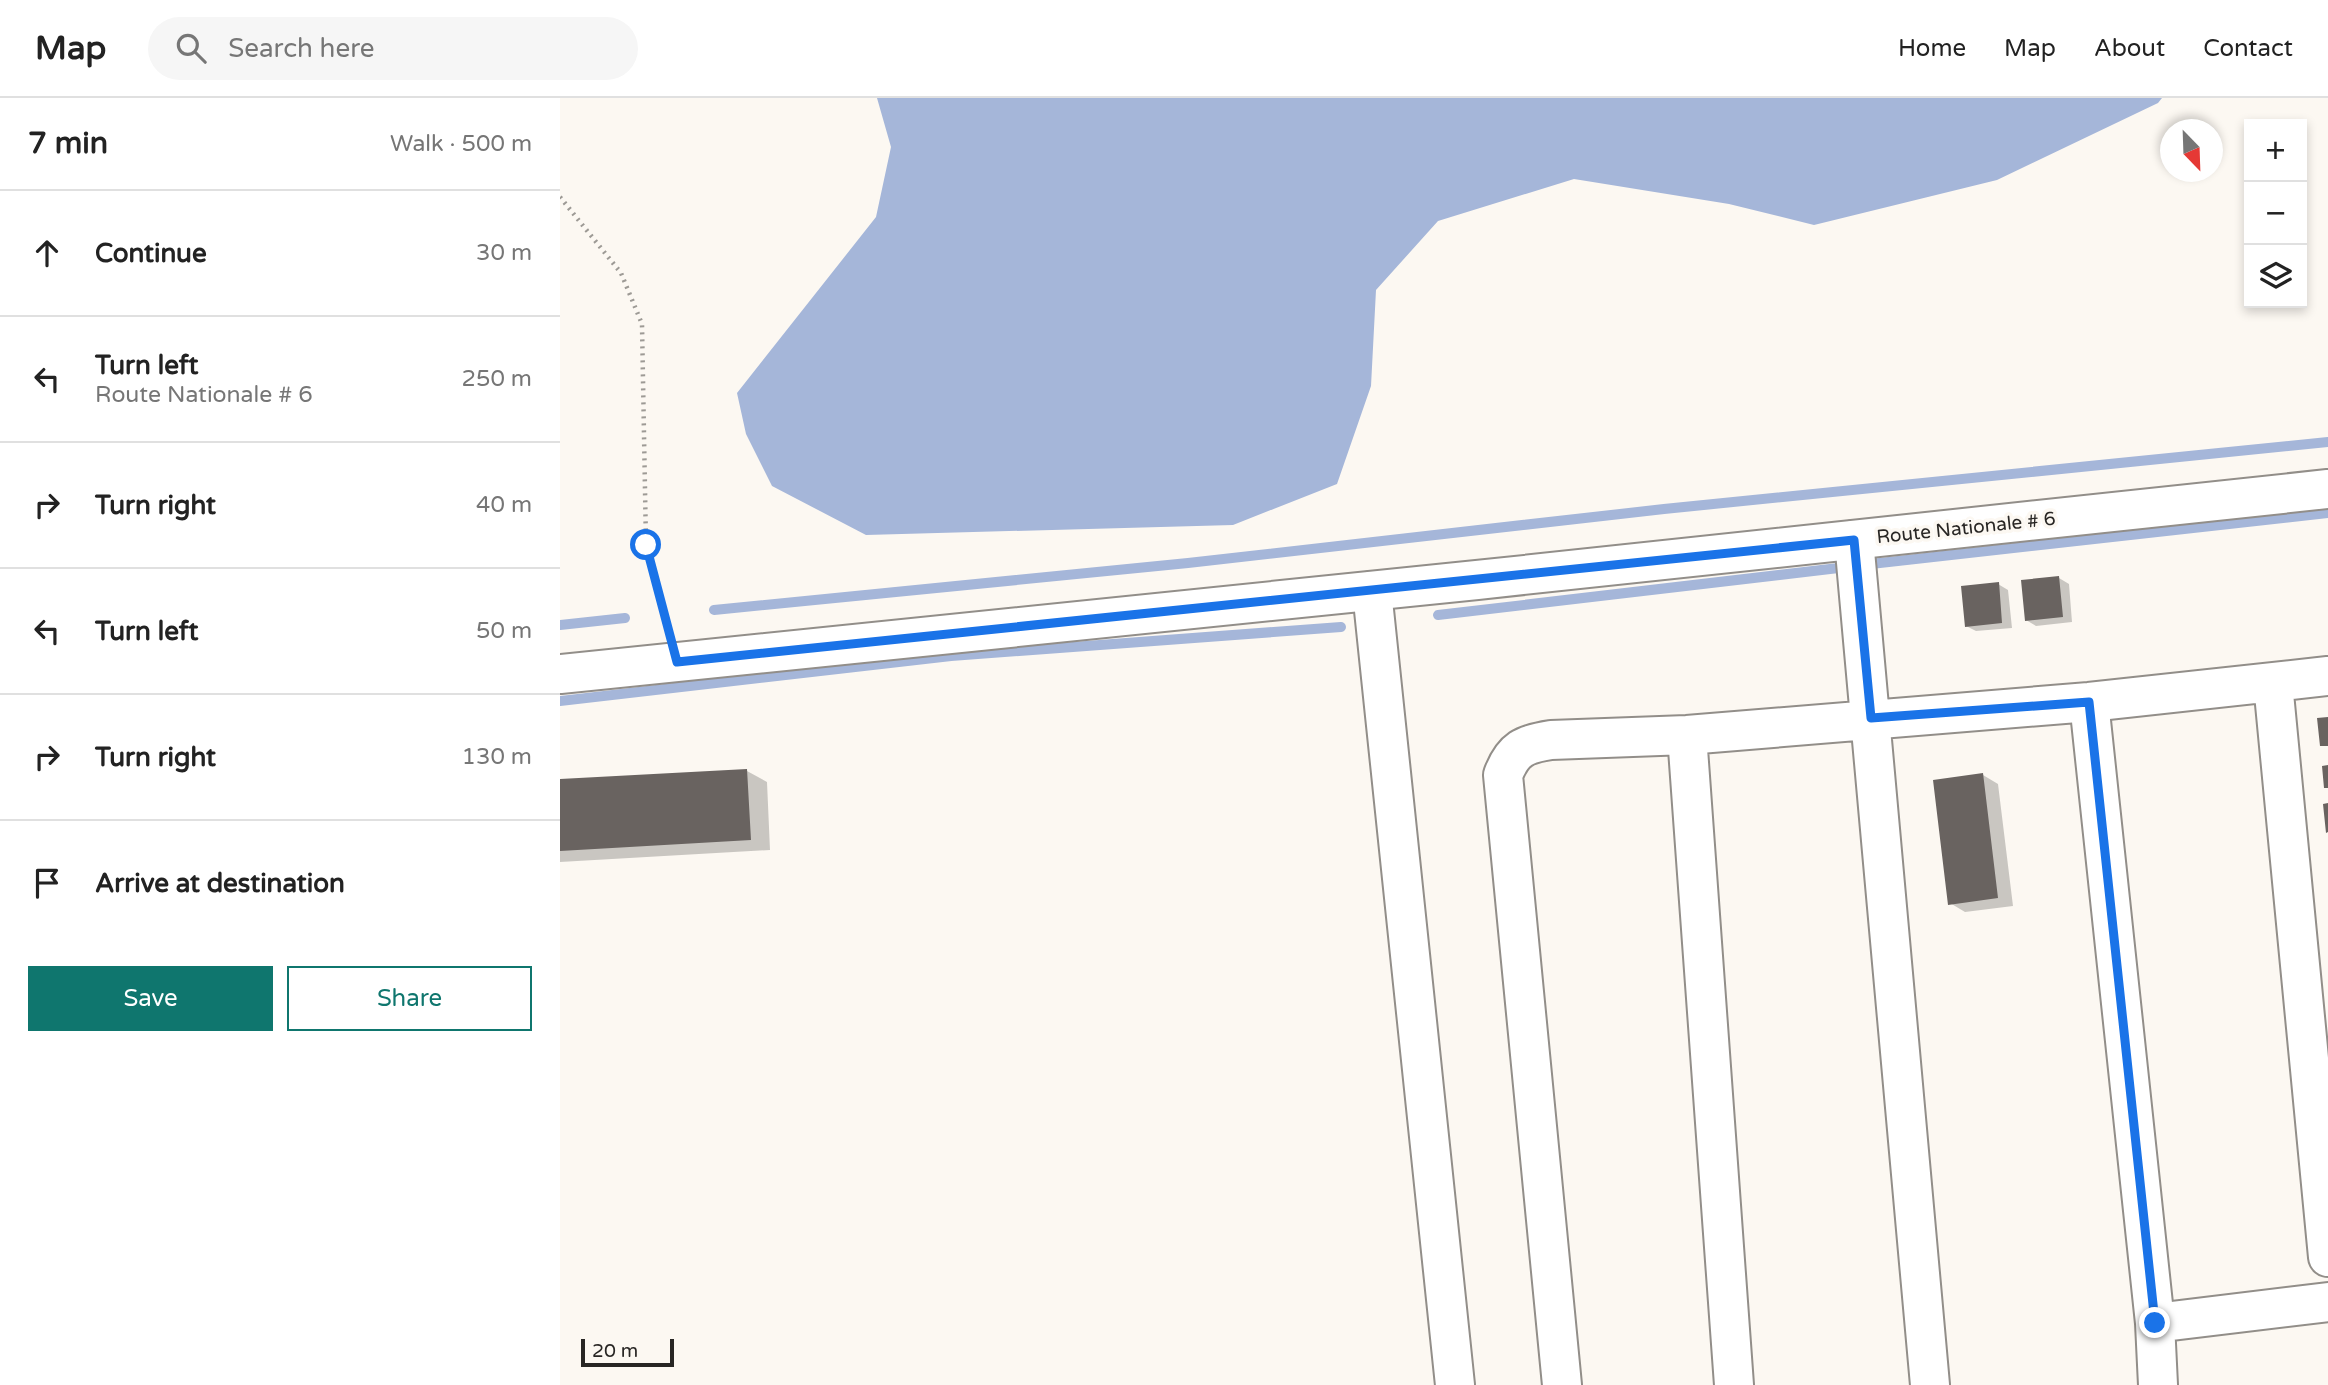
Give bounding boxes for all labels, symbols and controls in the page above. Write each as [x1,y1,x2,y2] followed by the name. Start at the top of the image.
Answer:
[148,17,638,80] search box
[35,29,106,68] text: Map
[172,29,210,67] icon: search
[228,33,374,64] text: Search here
[1898,34,1966,63] text: Home
[2004,34,2056,63] text: Map
[2094,34,2165,63] text: About
[2203,34,2293,63] text: Contact
[2160,119,2223,182] north arrow
[2244,119,2307,308] map controls
[2244,119,2307,182] button: +
[28,125,108,162] text: 7 min
[390,130,532,158] text: Walk · 500 m
[2244,182,2307,245] button: −
[28,234,66,272] icon: ahead
[95,238,207,269] text: Continue
[476,239,532,267] text: 30 m
[2244,245,2307,308] button: layers
[95,350,198,381] text: Turn left
[28,360,66,398] icon: left
[462,365,532,393] text: 250 m
[95,381,313,409] text: Route Nationale # 6
[28,486,66,524] icon: right
[95,490,216,521] text: Turn right
[476,491,532,519] text: 40 m
[1875,508,2057,548] street label: Route Nationale # 6
[630,529,661,560] route start
[28,612,66,650] icon: left
[95,616,198,647] text: Turn left
[476,617,532,645] text: 50 m
[28,738,66,776] icon: right
[95,742,216,773] text: Turn right
[462,743,532,771] text: 130 m
[28,864,66,902] icon: arrive
[95,868,345,899] text: Arrive at destination
[28,966,273,1031] button: Save
[287,966,532,1031] button: Share
[2139,1307,2170,1338] route end
[581,1336,674,1368] scale bar
[592,1340,638,1362] text: 20 m

